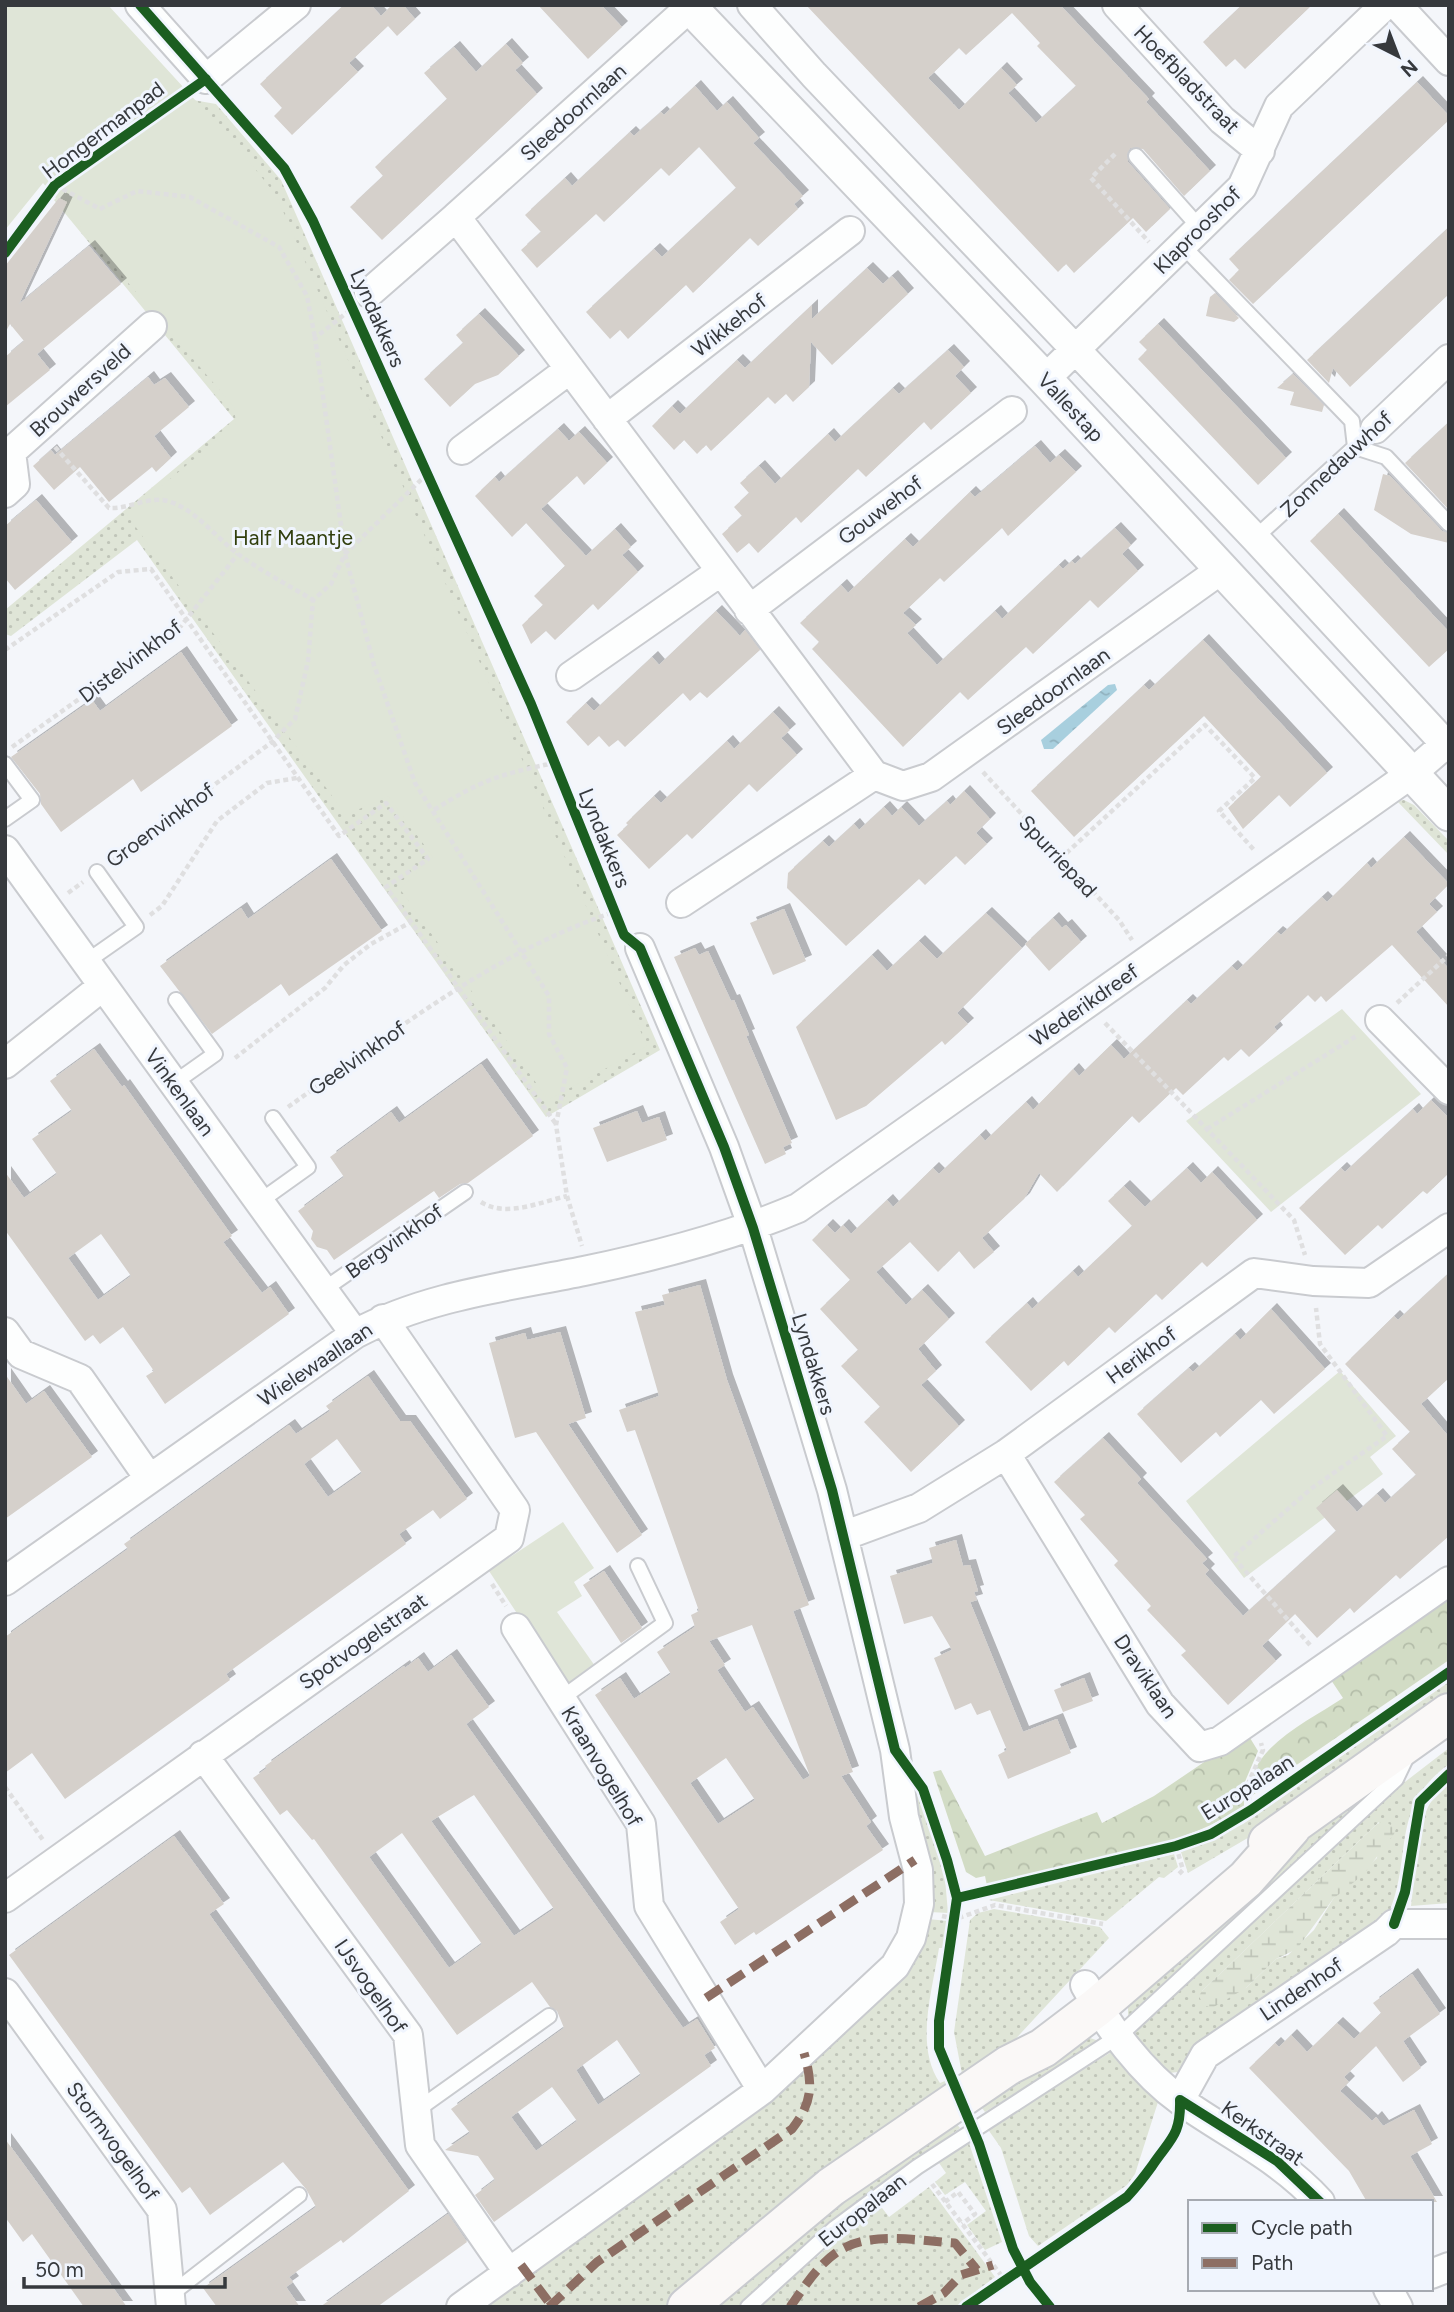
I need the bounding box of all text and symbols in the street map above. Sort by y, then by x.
street label: Hoefbladstraat [1129,19,1245,139]
north arrow [1363,21,1433,91]
text: N [1396,55,1422,82]
street label: Sleedoornlaan [515,58,631,166]
street label: Hongermanpad [37,76,169,184]
street label: Klaprooshof [1148,181,1246,279]
street label: Lyndakkers [345,265,411,371]
street label: Wikkehof [687,288,772,362]
street label: Brouwersveld [24,338,136,442]
street label: Vallestap [1033,367,1109,447]
street label: Zonnedauwhof [1275,406,1397,522]
street label: Gouwehof [833,470,927,550]
park label: Half Maantje [233,525,353,550]
street label: Distelvinkhof [74,614,187,708]
street label: Sleedoornlaan [992,642,1114,740]
street label: Groenvinkhof [101,777,219,873]
street label: Lyndakkers [574,785,636,891]
street label: Spurriepad [1014,810,1102,902]
street label: Wederikdreef [1025,958,1143,1052]
street label: Geelvinkhof [304,1015,411,1101]
street label: Vinkenlaan [140,1043,220,1141]
street label: Bergvinkhof [341,1198,448,1284]
street label: Lyndakkers [787,1310,841,1418]
street label: Wielewaallaan [253,1317,377,1411]
street label: Herikhof [1101,1321,1181,1389]
street label: Spotvogelstraat [294,1587,432,1695]
street label: Draviklaan [1109,1629,1183,1723]
street label: Kraanvogelhof [556,1701,648,1831]
street label: Europalaan [1196,1749,1298,1825]
street label: IJsvogelhof [329,1934,413,2038]
street label: Lindenhof [1255,1952,1347,2026]
street label: Stormvogelhof [62,2077,165,2205]
street label: Kerkstraat [1217,2095,1309,2171]
street label: Europalaan [813,2168,911,2252]
legend [1188,2200,1433,2291]
text: Cycle path [1251,2215,1352,2240]
scale bar [24,2246,226,2290]
text: Path [1251,2250,1293,2275]
text: 50 m [35,2257,84,2282]

